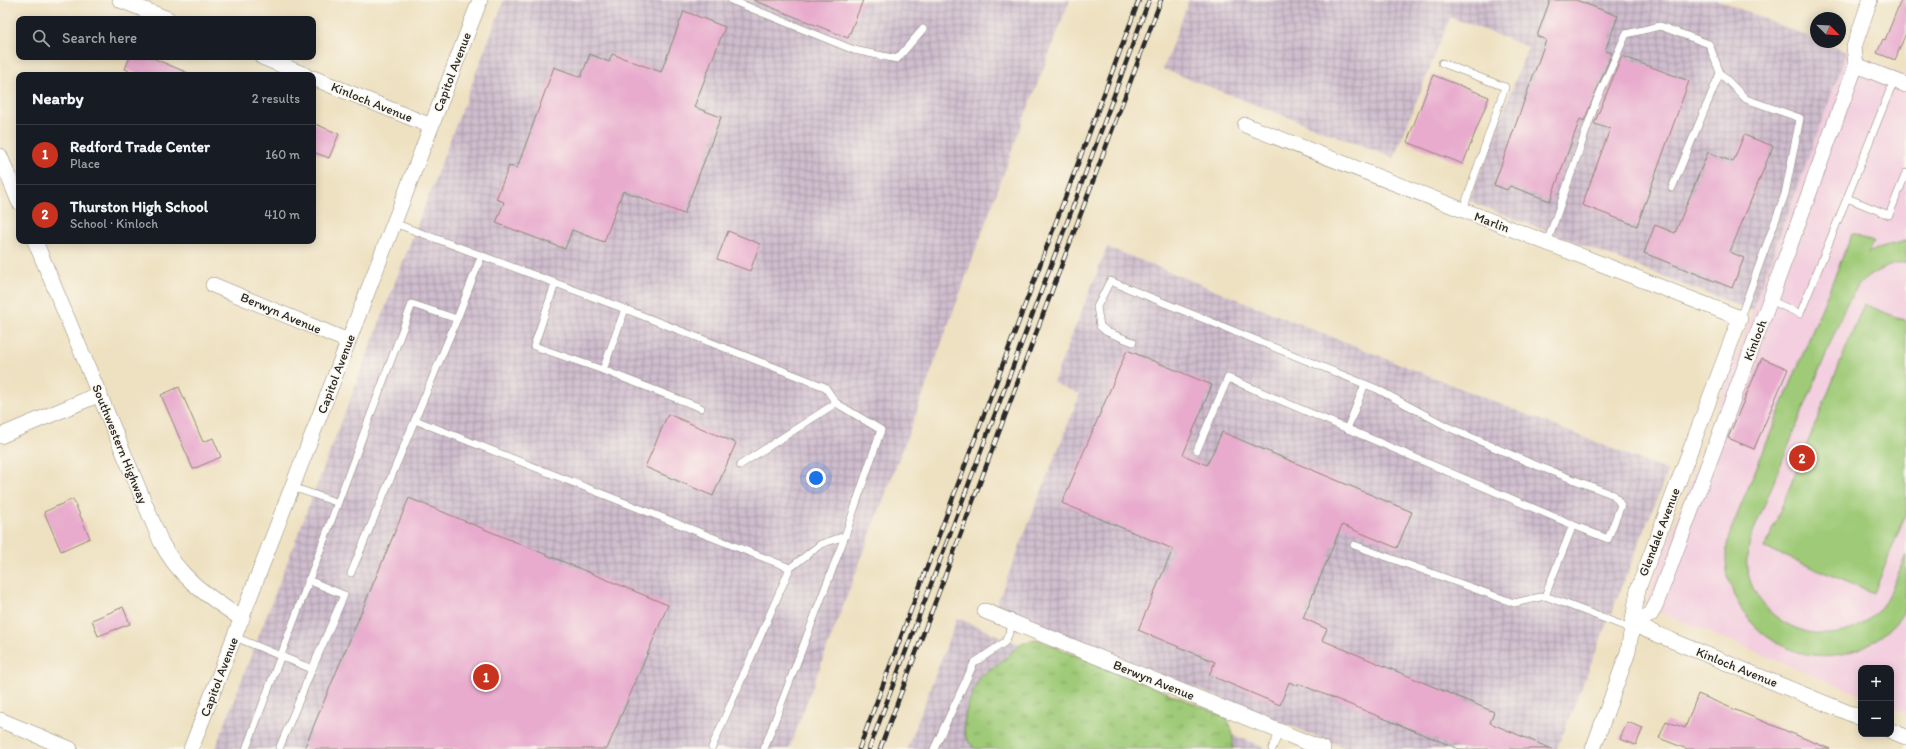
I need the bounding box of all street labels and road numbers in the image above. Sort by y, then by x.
street label: Capitol Avenue [430,30,474,114]
street label: Kinloch Avenue [329,79,415,125]
street label: Marlin [1472,208,1512,236]
street label: Berwyn Avenue [238,289,324,337]
street label: Kinloch [1740,318,1770,362]
street label: Capitol Avenue [314,332,358,416]
street label: Southwestern Highway [89,382,151,506]
street label: Glendale Avenue [1635,486,1683,578]
street label: Capitol Avenue [197,635,241,719]
street label: Kinloch Avenue [1694,644,1780,690]
street label: Berwyn Avenue [1111,657,1197,703]

